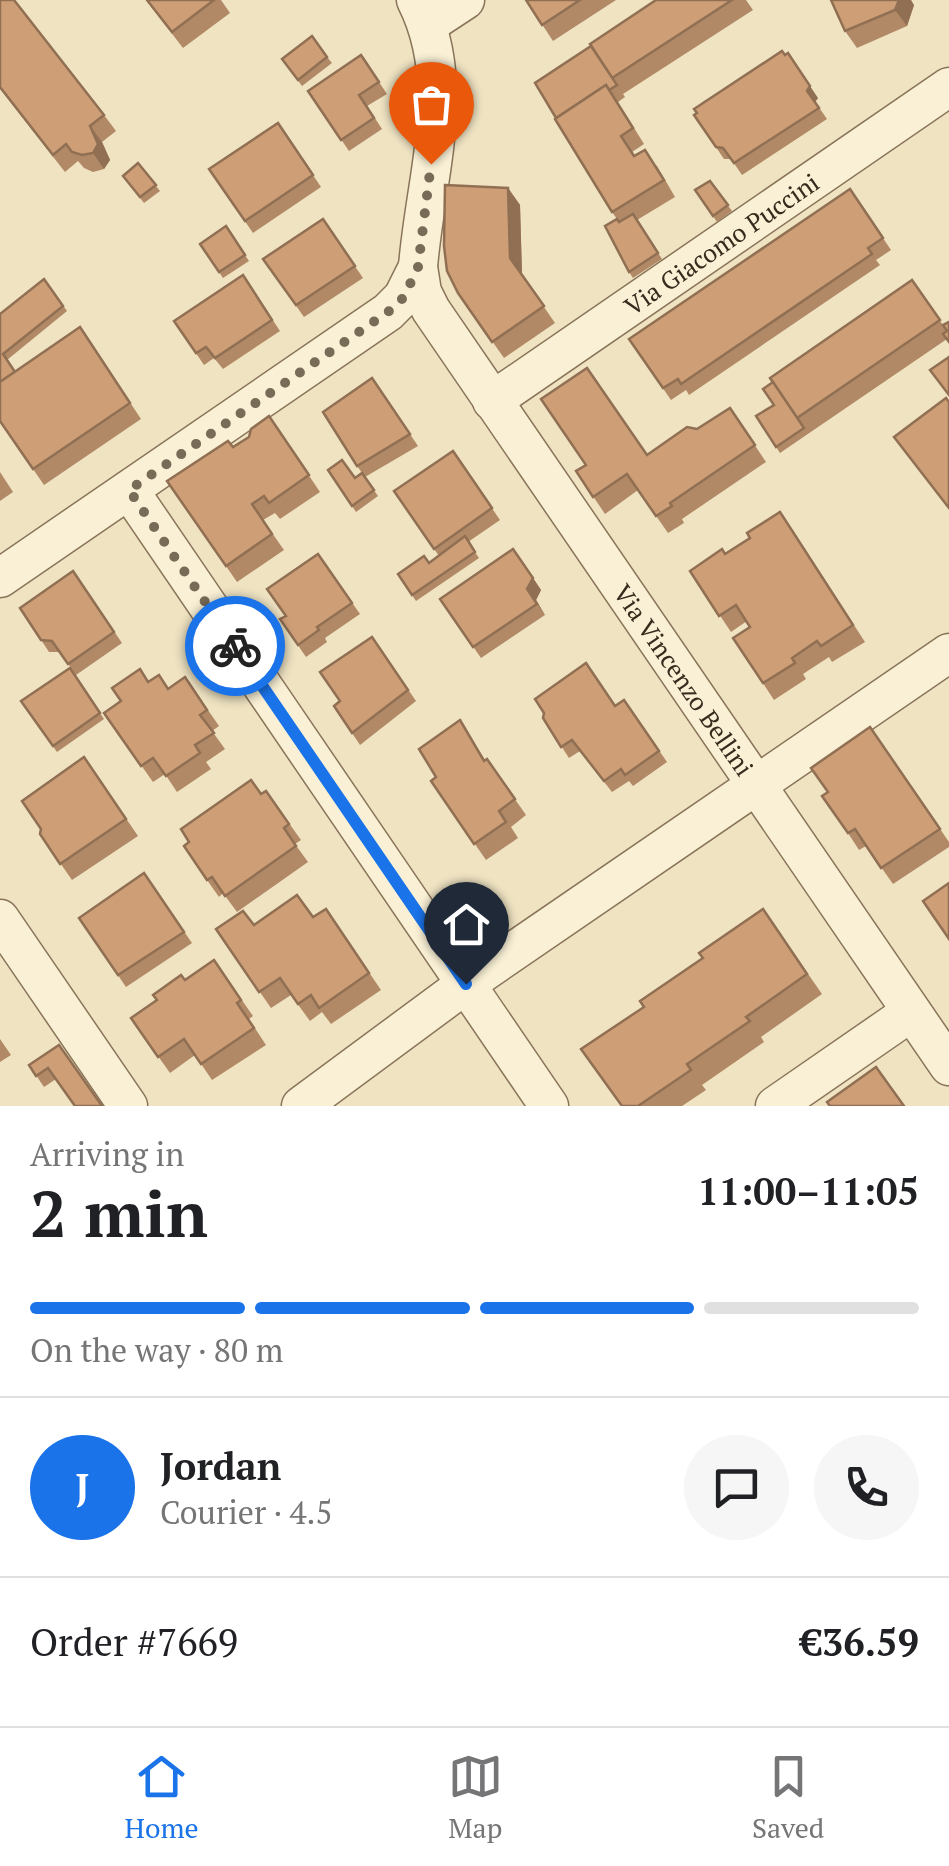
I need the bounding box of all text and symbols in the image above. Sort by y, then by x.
pin [389,62,474,165]
icon: bag [404,77,459,132]
street label: Via Giacomo Puccini [617,165,825,322]
street label: Via Vincenzo Bellini [607,577,762,782]
courier [185,596,285,696]
icon: bike [208,619,263,674]
pin [424,882,509,985]
icon: home [439,897,494,952]
text: Arriving in [30,1133,184,1175]
text: 11:00–11:05 [697,1166,919,1216]
text: 2 min [30,1169,208,1256]
text: On the way · 80 m [30,1329,283,1371]
button: chat [684,1435,789,1540]
button: phone [814,1435,919,1540]
text: Jordan [160,1441,281,1491]
text: J [76,1462,89,1512]
text: Courier · 4.5 [160,1491,332,1533]
text: Order #7669 [30,1617,238,1667]
text: €36.59 [800,1617,919,1667]
tab: Home [125,1749,199,1846]
tab: Map [448,1749,503,1846]
tab: Saved [752,1749,824,1846]

